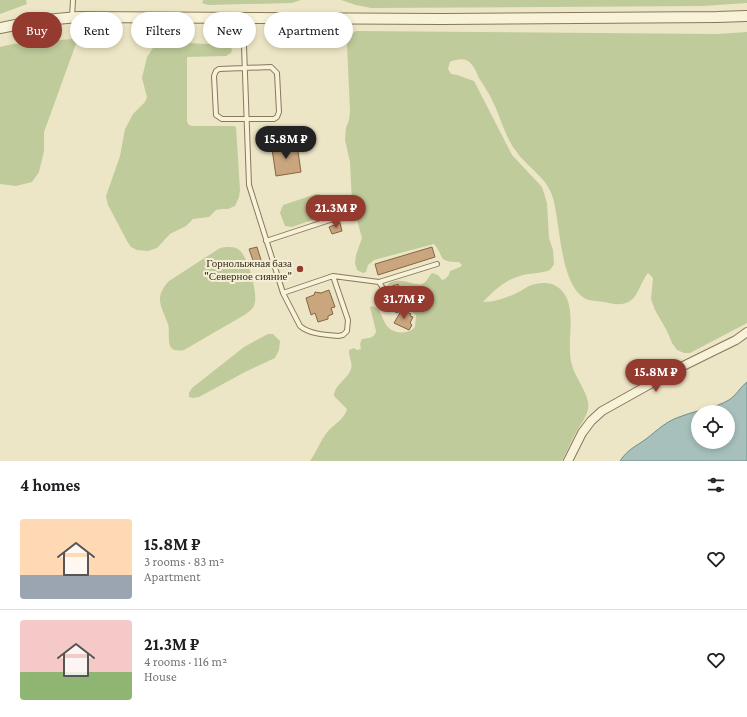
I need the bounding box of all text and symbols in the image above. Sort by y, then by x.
chip: Buy [12,12,62,48]
chip: Rent [70,12,123,48]
chip: Filters [131,12,195,48]
chip: New [203,12,256,48]
chip: Apartment [264,12,353,48]
pin: 15.8M ₽ [249,126,323,160]
text: 15.8M ₽ [264,131,308,146]
pin: 21.3M ₽ [299,195,373,229]
text: 21.3M ₽ [315,200,357,215]
place label: Горнолыжная база "Северное сияние" [204,257,292,282]
marker: Горнолыжная база "Северное сияние" [295,264,305,274]
pin: 31.7M ₽ [367,286,441,320]
text: 31.7M ₽ [383,291,425,306]
pin: 15.8M ₽ [619,359,693,393]
text: 15.8M ₽ [634,364,678,379]
map controls [691,405,735,449]
button: locate [691,405,735,449]
icon: filters [705,474,727,496]
text: 4 homes [20,476,80,495]
icon: home [52,535,100,583]
text: 15.8M ₽ [144,535,201,554]
icon: heart [705,548,727,570]
text: 3 rooms · 83 m² [144,554,224,569]
text: Apartment [144,569,201,584]
text: 21.3M ₽ [144,635,200,654]
icon: home [52,636,100,684]
icon: heart [705,649,727,671]
text: 4 rooms · 116 m² [144,654,227,669]
text: House [144,669,177,684]

